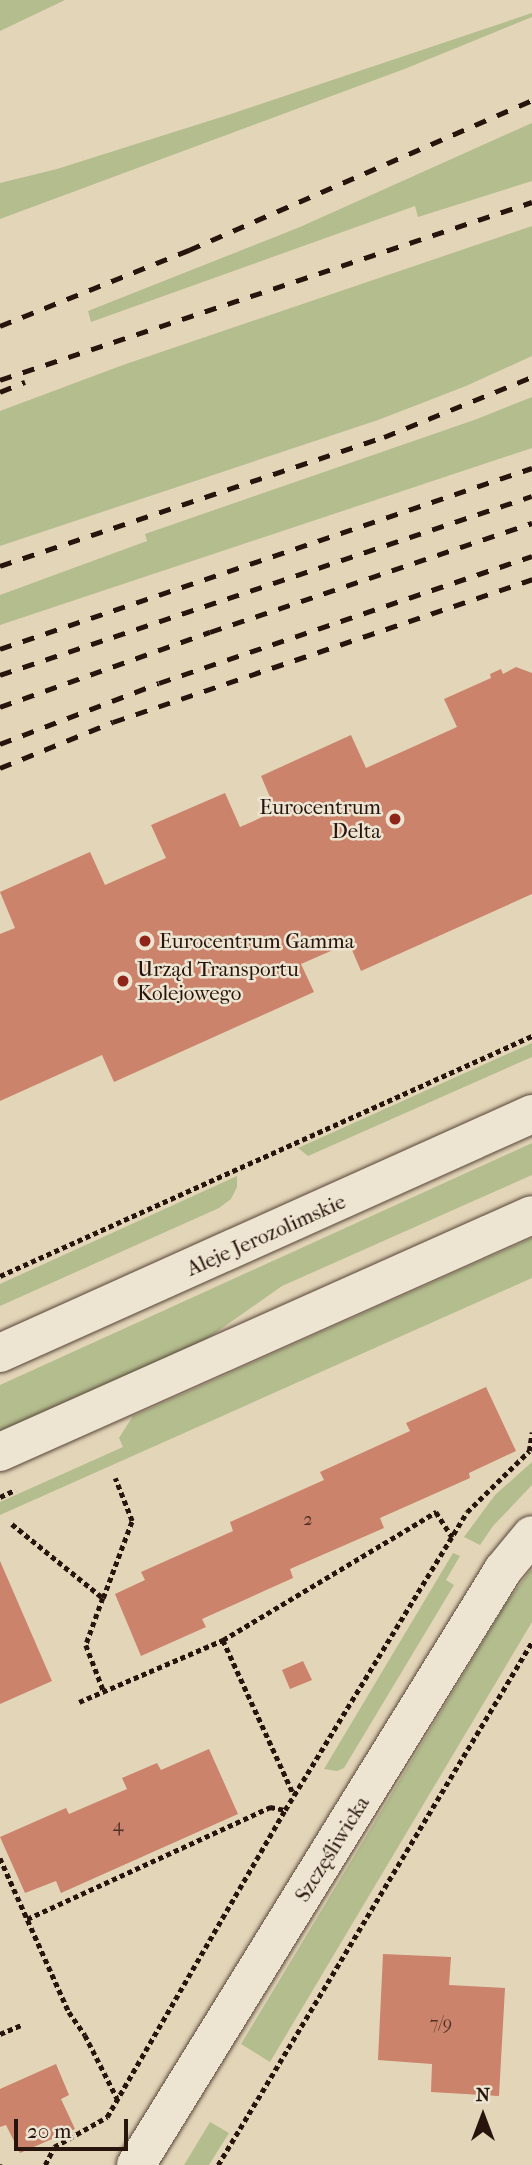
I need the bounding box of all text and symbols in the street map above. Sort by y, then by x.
place label: Eurocentrum Delta [259,794,381,844]
marker: Eurocentrum Delta [387,811,403,827]
place label: Eurocentrum Gamma [159,928,354,954]
marker: Eurocentrum Gamma [137,933,153,949]
place label: Urząd Transportu Kolejowego [137,956,299,1006]
marker: Urząd Transportu Kolejowego [115,973,131,989]
street label: Aleje Jerozolimskie [183,1189,349,1281]
house number: 2 [303,1509,313,1531]
street label: Szczęśliwicka [290,1792,374,1906]
house number: 4 [113,1815,123,1837]
house number: 7/9 [430,2013,452,2035]
north arrow [448,2081,518,2151]
text: N [476,2084,490,2106]
scale bar [18,2106,131,2150]
text: 20 m [27,2119,71,2143]

